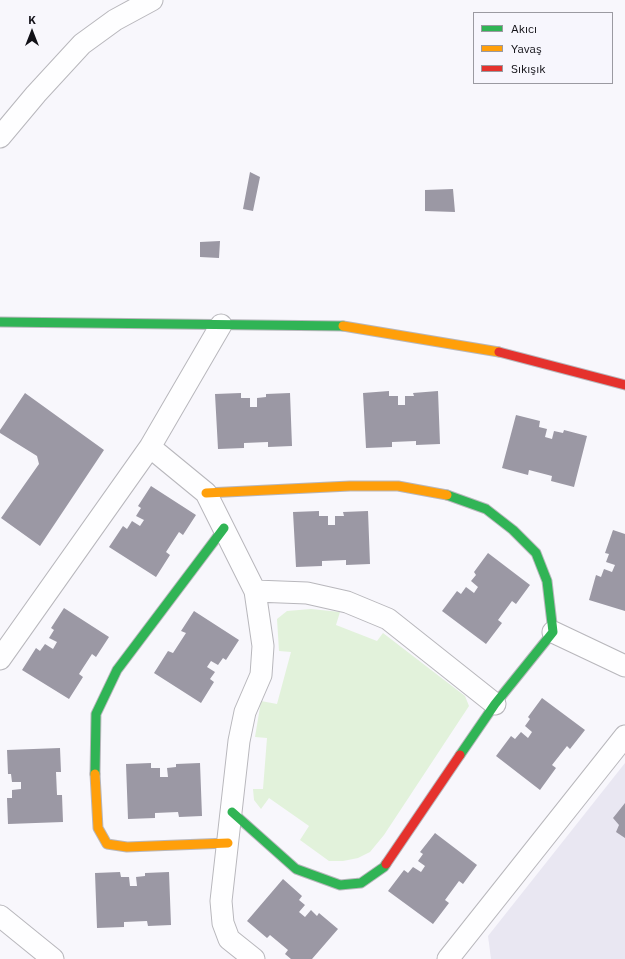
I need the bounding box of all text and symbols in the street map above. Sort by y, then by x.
north arrow [12,12,52,52]
legend [473,12,613,84]
text: K [28,13,36,27]
text: Akıcı [511,21,537,36]
text: Yavaş [511,41,542,56]
text: Sıkışık [511,61,545,76]

